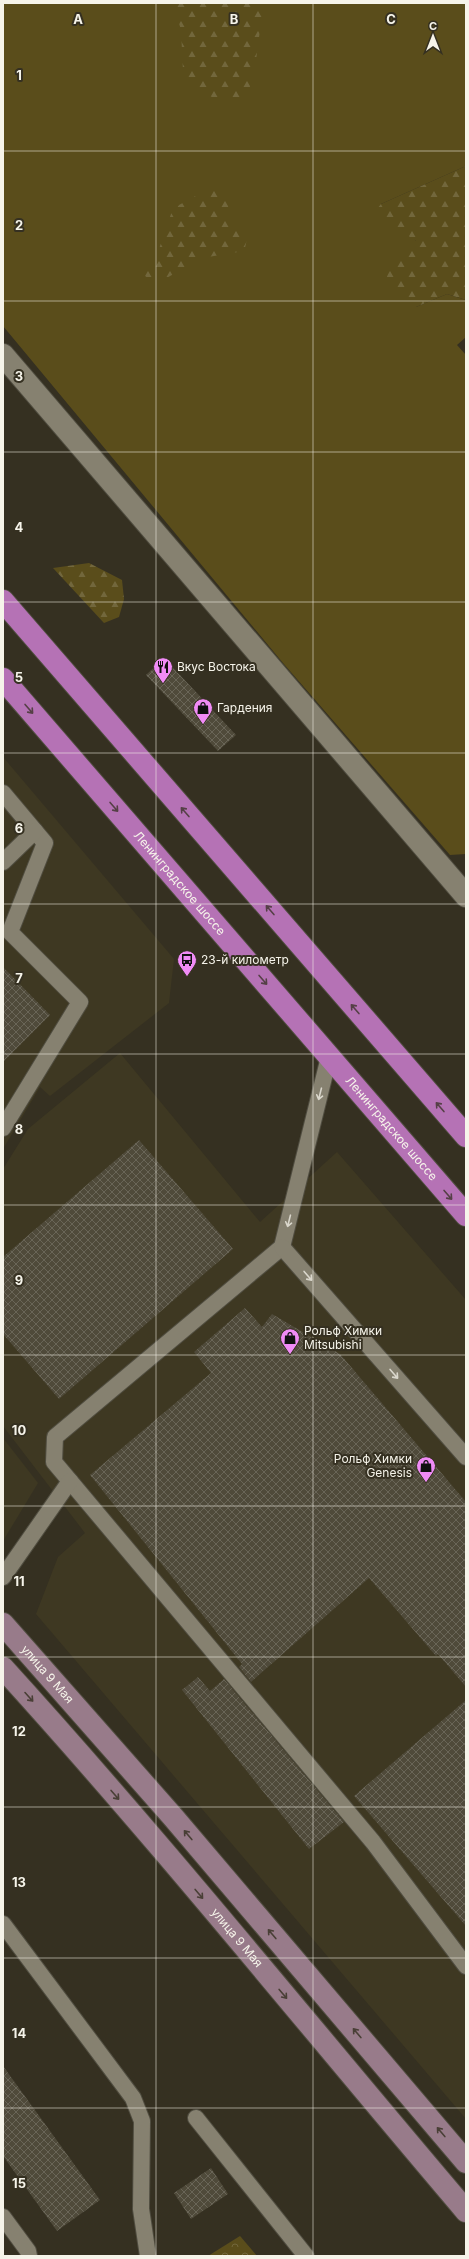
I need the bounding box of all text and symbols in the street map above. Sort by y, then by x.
text: A [73,11,83,27]
text: B [230,11,239,27]
text: C [386,11,396,27]
north arrow [413,16,453,56]
text: С [429,19,437,33]
text: 1 [16,67,22,83]
text: 2 [15,217,23,233]
text: 3 [15,368,23,384]
text: 4 [15,519,24,535]
restaurant icon: Вкус Востока [152,656,174,684]
place label: Вкус Востока [177,659,256,674]
text: 5 [15,669,23,685]
shop icon: Гардения [192,697,214,725]
place label: Гардения [217,700,273,715]
one-way arrow [24,704,33,714]
one-way arrow [109,802,118,813]
one-way arrow [181,807,190,817]
text: 6 [15,820,23,836]
street label: Ленинградское шоссе [131,828,229,938]
one-way arrow [266,905,275,916]
bus stop icon: 23-й километр [176,949,198,977]
place label: 23-й километр [201,952,289,967]
text: 7 [15,970,23,986]
one-way arrow [258,975,267,985]
one-way arrow [351,1003,360,1014]
street label: Ленинградское шоссе [343,1073,441,1183]
one-way arrow [316,1088,323,1101]
one-way arrow [436,1102,445,1112]
text: 8 [15,1121,23,1137]
one-way arrow [444,1189,453,1200]
one-way arrow [284,1214,292,1227]
one-way arrow [303,1271,313,1281]
text: 9 [15,1272,23,1288]
place label: Рольф Химки Mitsubishi [304,1323,382,1352]
shop icon: Рольф Химки Mitsubishi [279,1327,301,1355]
one-way arrow [389,1369,398,1379]
text: 10 [12,1422,26,1438]
place label: Рольф Химки Genesis [334,1451,412,1480]
shop icon: Рольф Химки Genesis [415,1455,437,1483]
text: 11 [13,1573,25,1589]
street label: улица 9 Мая [18,1642,77,1706]
one-way arrow [25,1692,34,1702]
text: 12 [12,1723,26,1739]
one-way arrow [110,1790,119,1800]
one-way arrow [184,1830,193,1840]
text: 13 [12,1874,26,1890]
one-way arrow [194,1889,203,1900]
street label: улица 9 Мая [208,1905,266,1970]
one-way arrow [268,1929,277,1939]
one-way arrow [278,1988,287,1999]
text: 14 [12,2025,26,2041]
one-way arrow [352,2028,361,2038]
one-way arrow [436,2127,445,2137]
text: 15 [12,2175,26,2191]

